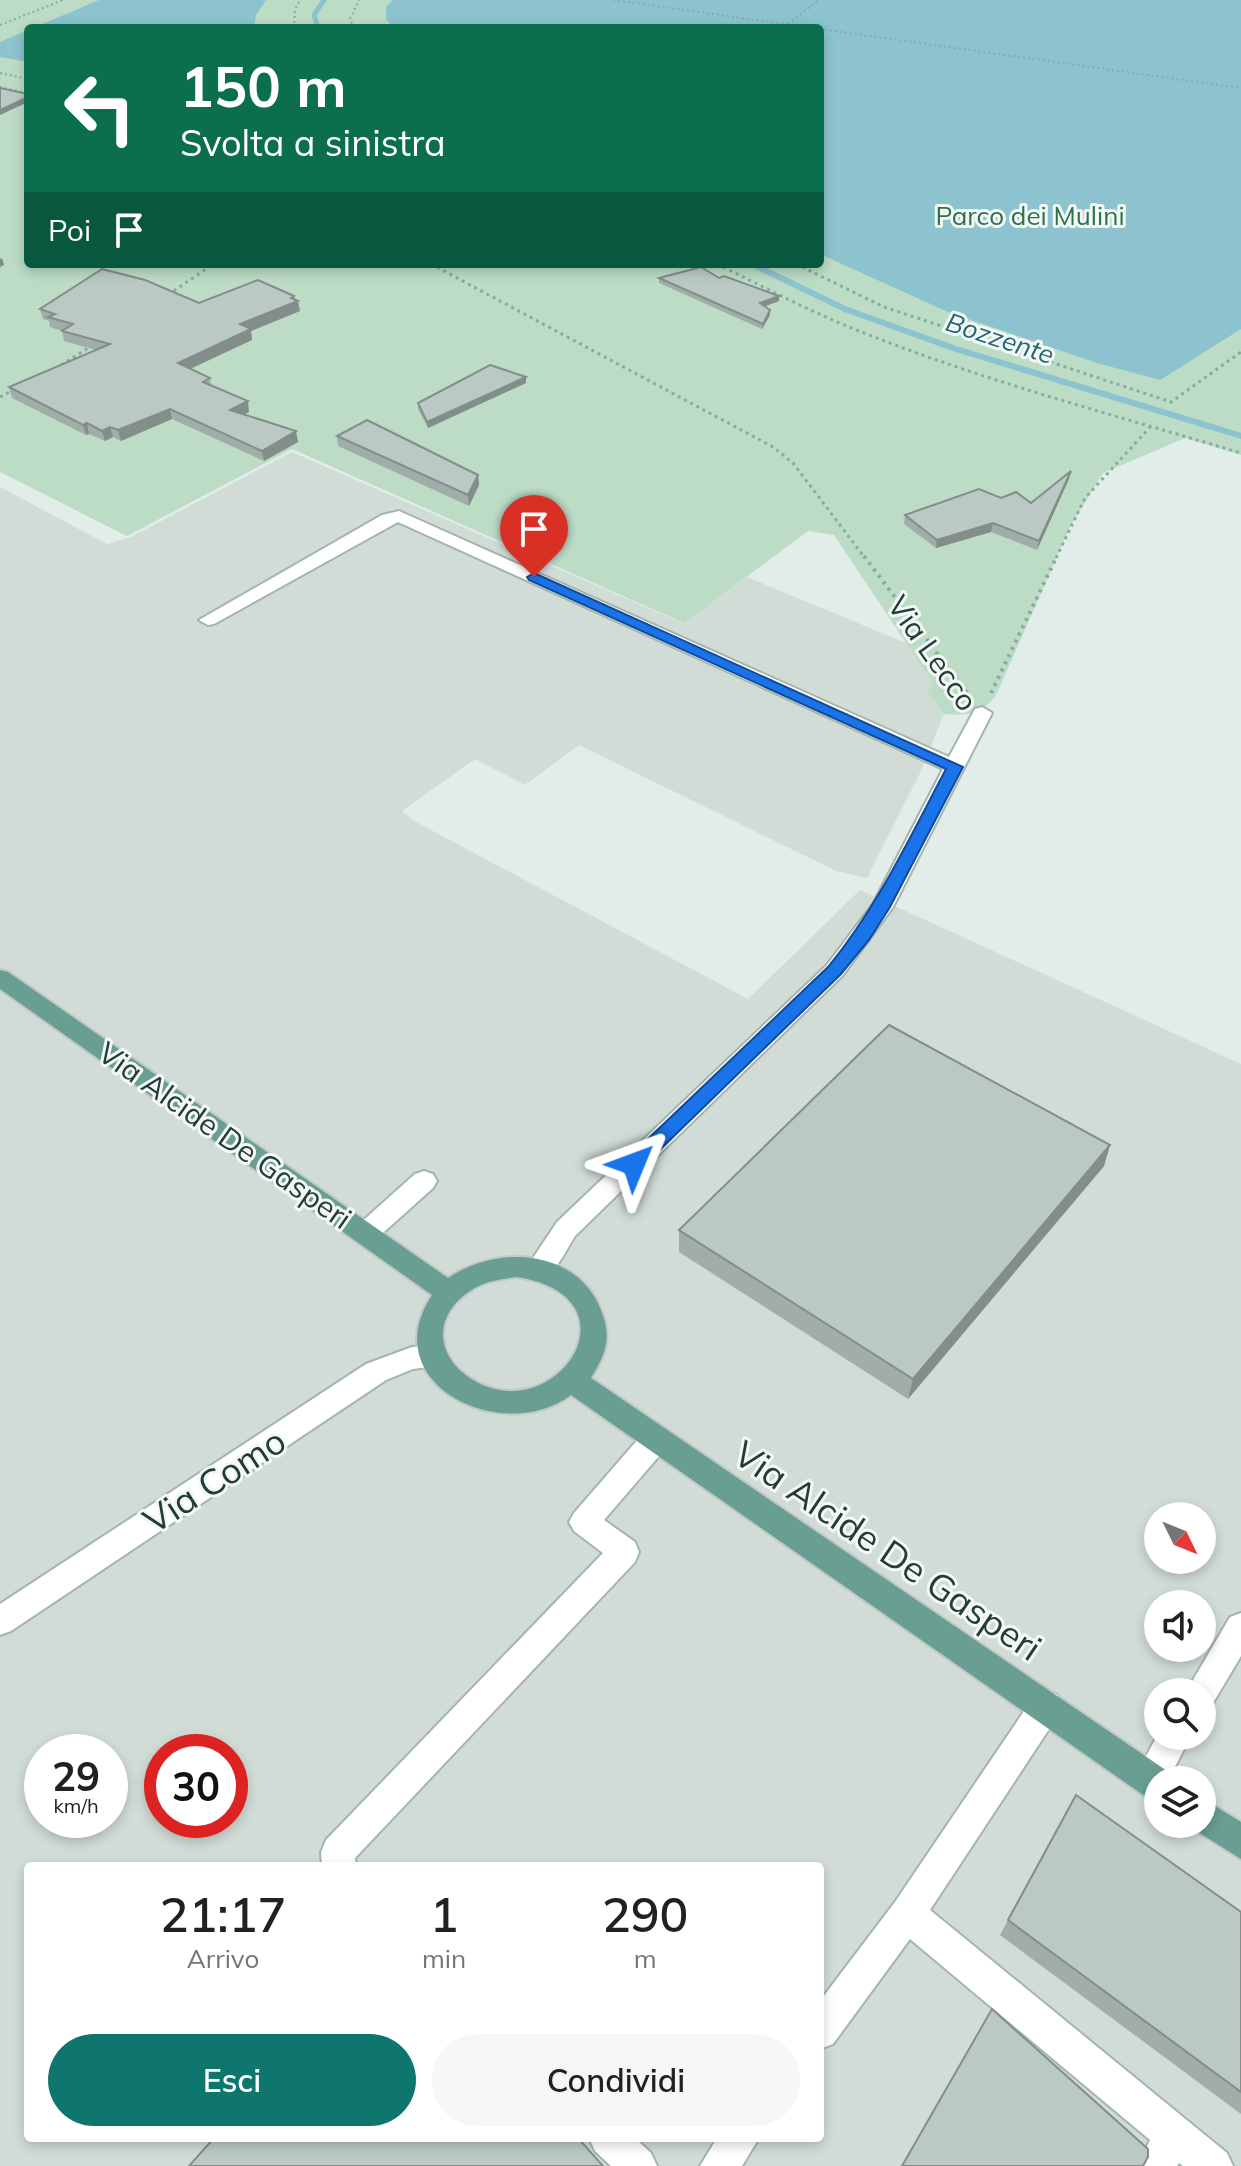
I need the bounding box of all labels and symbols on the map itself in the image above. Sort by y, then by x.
park label: Parco dei Mulini [935,199,1125,232]
water label: Bozzente [942,305,1058,371]
pin [500,495,568,577]
street label: Via Lecco [879,588,987,718]
street label: Via Alcide De Gasperi [91,1033,359,1237]
position arrow [592,1122,676,1206]
street label: Via Como [134,1417,294,1543]
street label: Via Alcide De Gasperi [726,1430,1050,1670]
north arrow [1144,1502,1216,1574]
speed limit sign: 30 [144,1734,248,1838]

